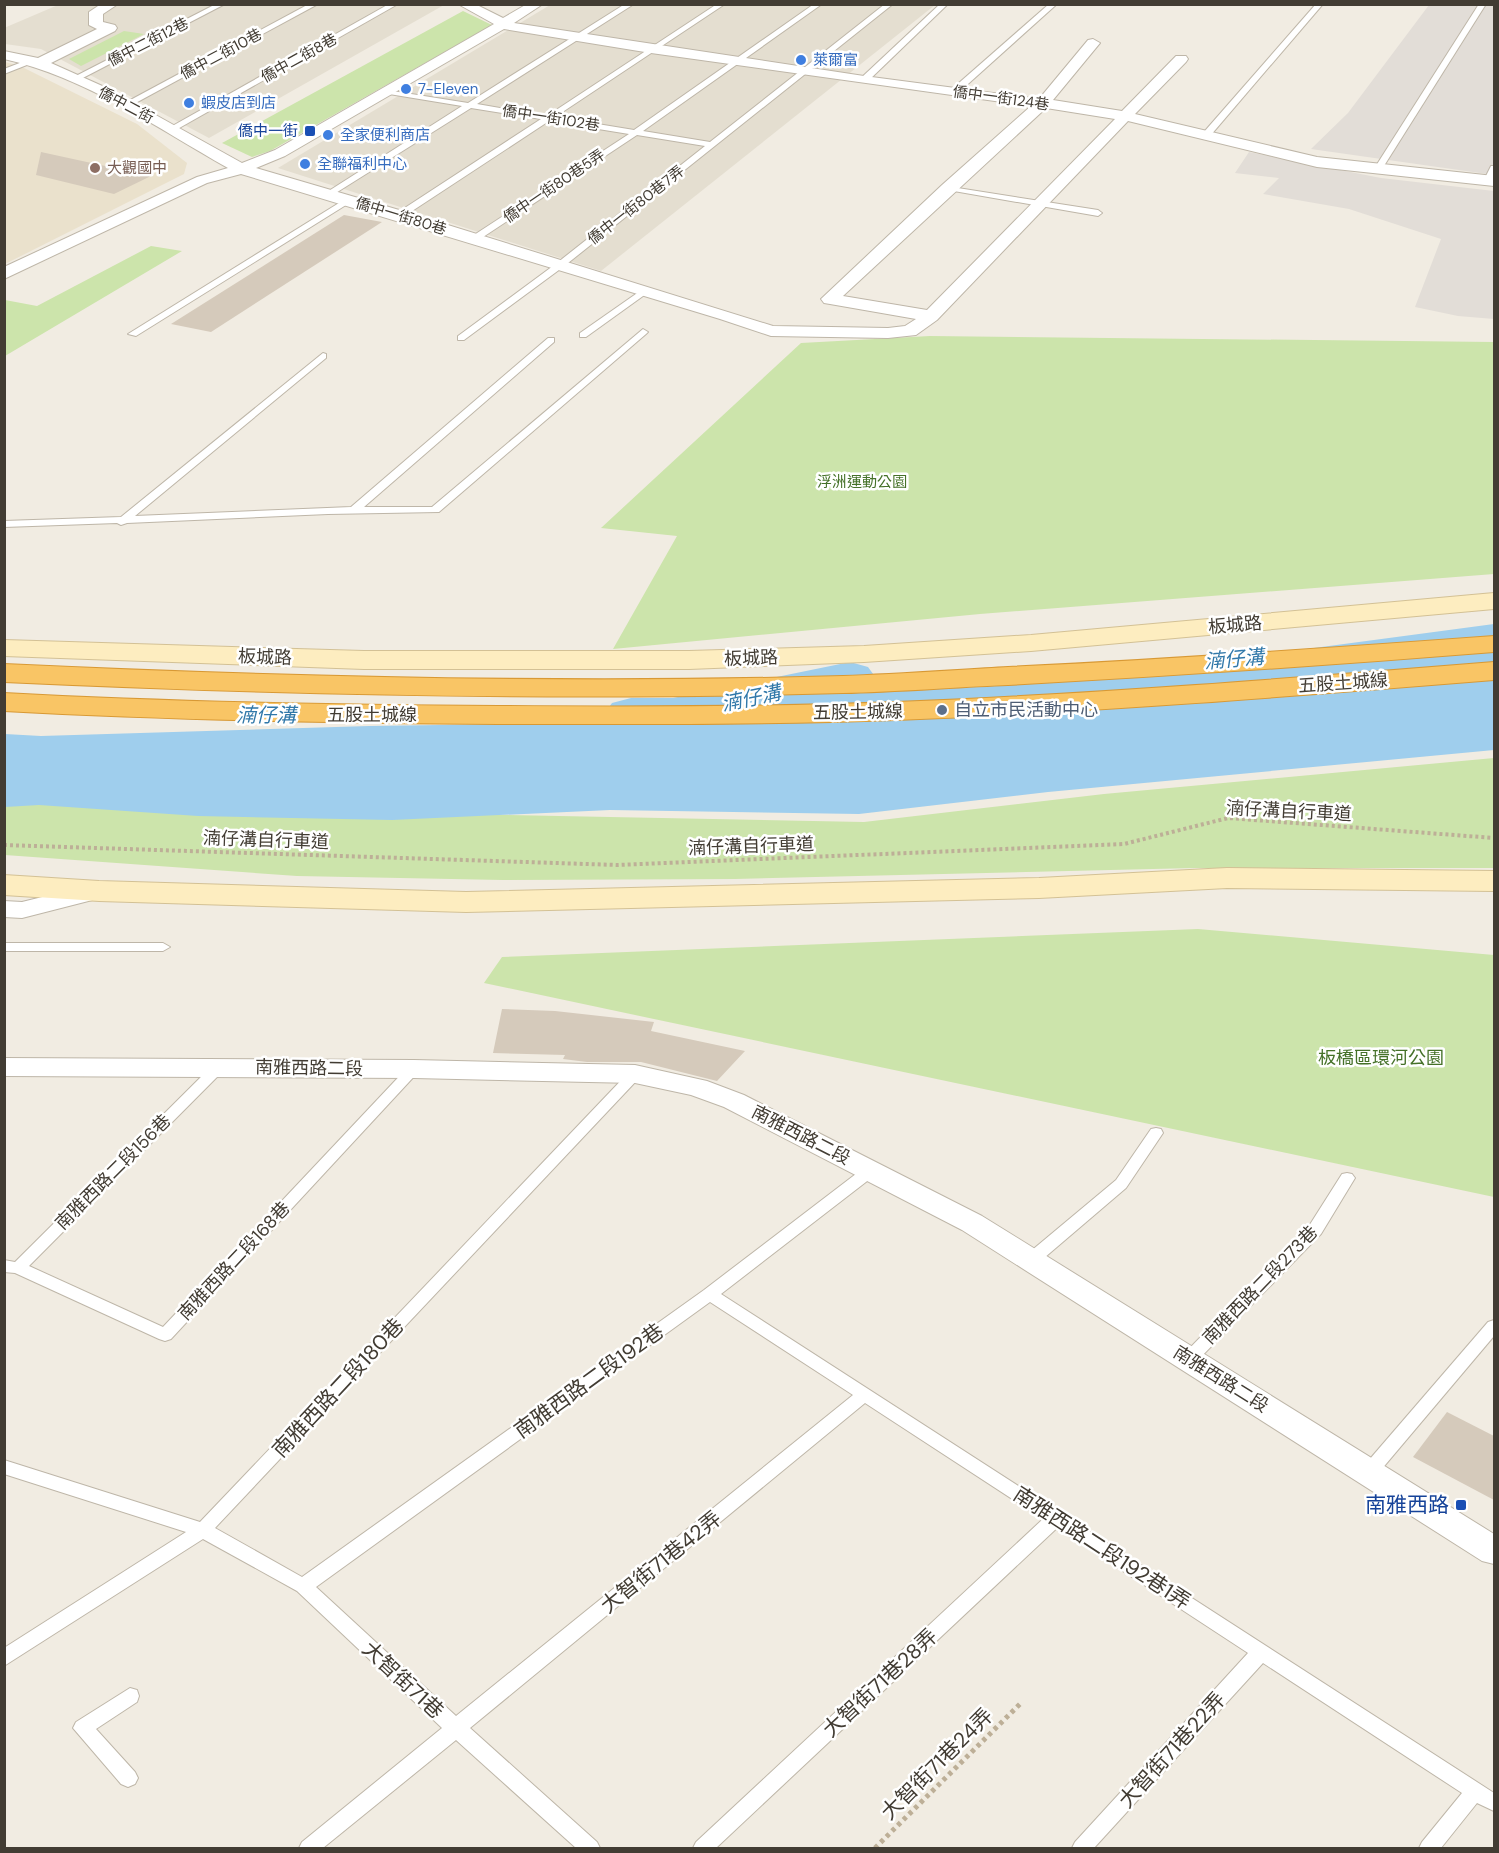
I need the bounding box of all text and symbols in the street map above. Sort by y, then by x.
street label: 僑中二街12巷 [104,13,192,71]
street label: 僑中二街10巷 [177,24,265,84]
street label: 僑中二街8巷 [257,29,341,87]
place label: 萊爾富 [813,50,858,70]
marker: 萊爾富 [794,53,808,67]
place label: 7-Eleven [418,79,478,99]
street label: 僑中一街124巷 [951,81,1051,115]
street label: 僑中二街 [95,82,157,128]
marker: 7-Eleven [399,82,413,96]
place label: 蝦皮店到店 [201,93,276,113]
marker: 蝦皮店到店 [182,96,196,110]
street label: 僑中一街102巷 [501,100,601,136]
place label: 僑中一街 [238,121,298,141]
marker: 僑中一街 [303,124,317,138]
place label: 全家便利商店 [340,125,430,145]
marker: 全家便利商店 [321,128,335,142]
street label: 僑中一街80巷5弄 [499,145,609,227]
place label: 全聯福利中心 [317,154,407,174]
marker: 全聯福利中心 [298,157,312,171]
place label: 大觀國中 [107,158,167,178]
marker: 大觀國中 [88,161,102,175]
street label: 僑中一街80巷7弄 [584,161,688,249]
street label: 僑中一街80巷 [353,193,449,239]
park label: 浮洲運動公園 [817,472,907,492]
street label: 板城路 [1207,611,1263,639]
water label: 湳仔溝 [1203,643,1268,675]
street label: 板城路 [238,644,292,670]
street label: 板城路 [724,645,778,671]
street label: 五股土城線 [1297,668,1389,698]
water label: 湳仔溝 [719,678,786,717]
place label: 自立市民活動中心 [954,698,1098,722]
street label: 五股土城線 [813,699,903,725]
water label: 湳仔溝 [236,702,299,728]
street label: 五股土城線 [327,703,417,727]
marker: 自立市民活動中心 [935,703,949,717]
street label: 湳仔溝自行車道 [1225,796,1353,826]
street label: 湳仔溝自行車道 [203,826,329,854]
street label: 湳仔溝自行車道 [688,832,814,860]
park label: 板橋區環河公園 [1318,1046,1444,1070]
street label: 南雅西路二段 [255,1055,363,1081]
street label: 南雅西路二段 [747,1100,855,1170]
street label: 南雅西路二段156巷 [50,1109,176,1235]
street label: 南雅西路二段168巷 [173,1197,295,1325]
street label: 南雅西路二段273巷 [1197,1221,1323,1349]
street label: 南雅西路二段180巷 [266,1312,410,1464]
street label: 南雅西路二段192巷 [509,1317,669,1445]
street label: 南雅西路二段 [1169,1340,1273,1418]
street label: 南雅西路二段192巷1弄 [1008,1480,1196,1616]
place label: 南雅西路 [1365,1491,1449,1519]
marker: 南雅西路 [1454,1498,1468,1512]
street label: 大智街71巷42弄 [595,1505,727,1619]
street label: 大智街71巷28弄 [817,1623,943,1743]
street label: 大智街71巷 [356,1635,450,1725]
street label: 大智街71巷22弄 [1112,1686,1232,1814]
street label: 大智街71巷24弄 [875,1702,999,1826]

